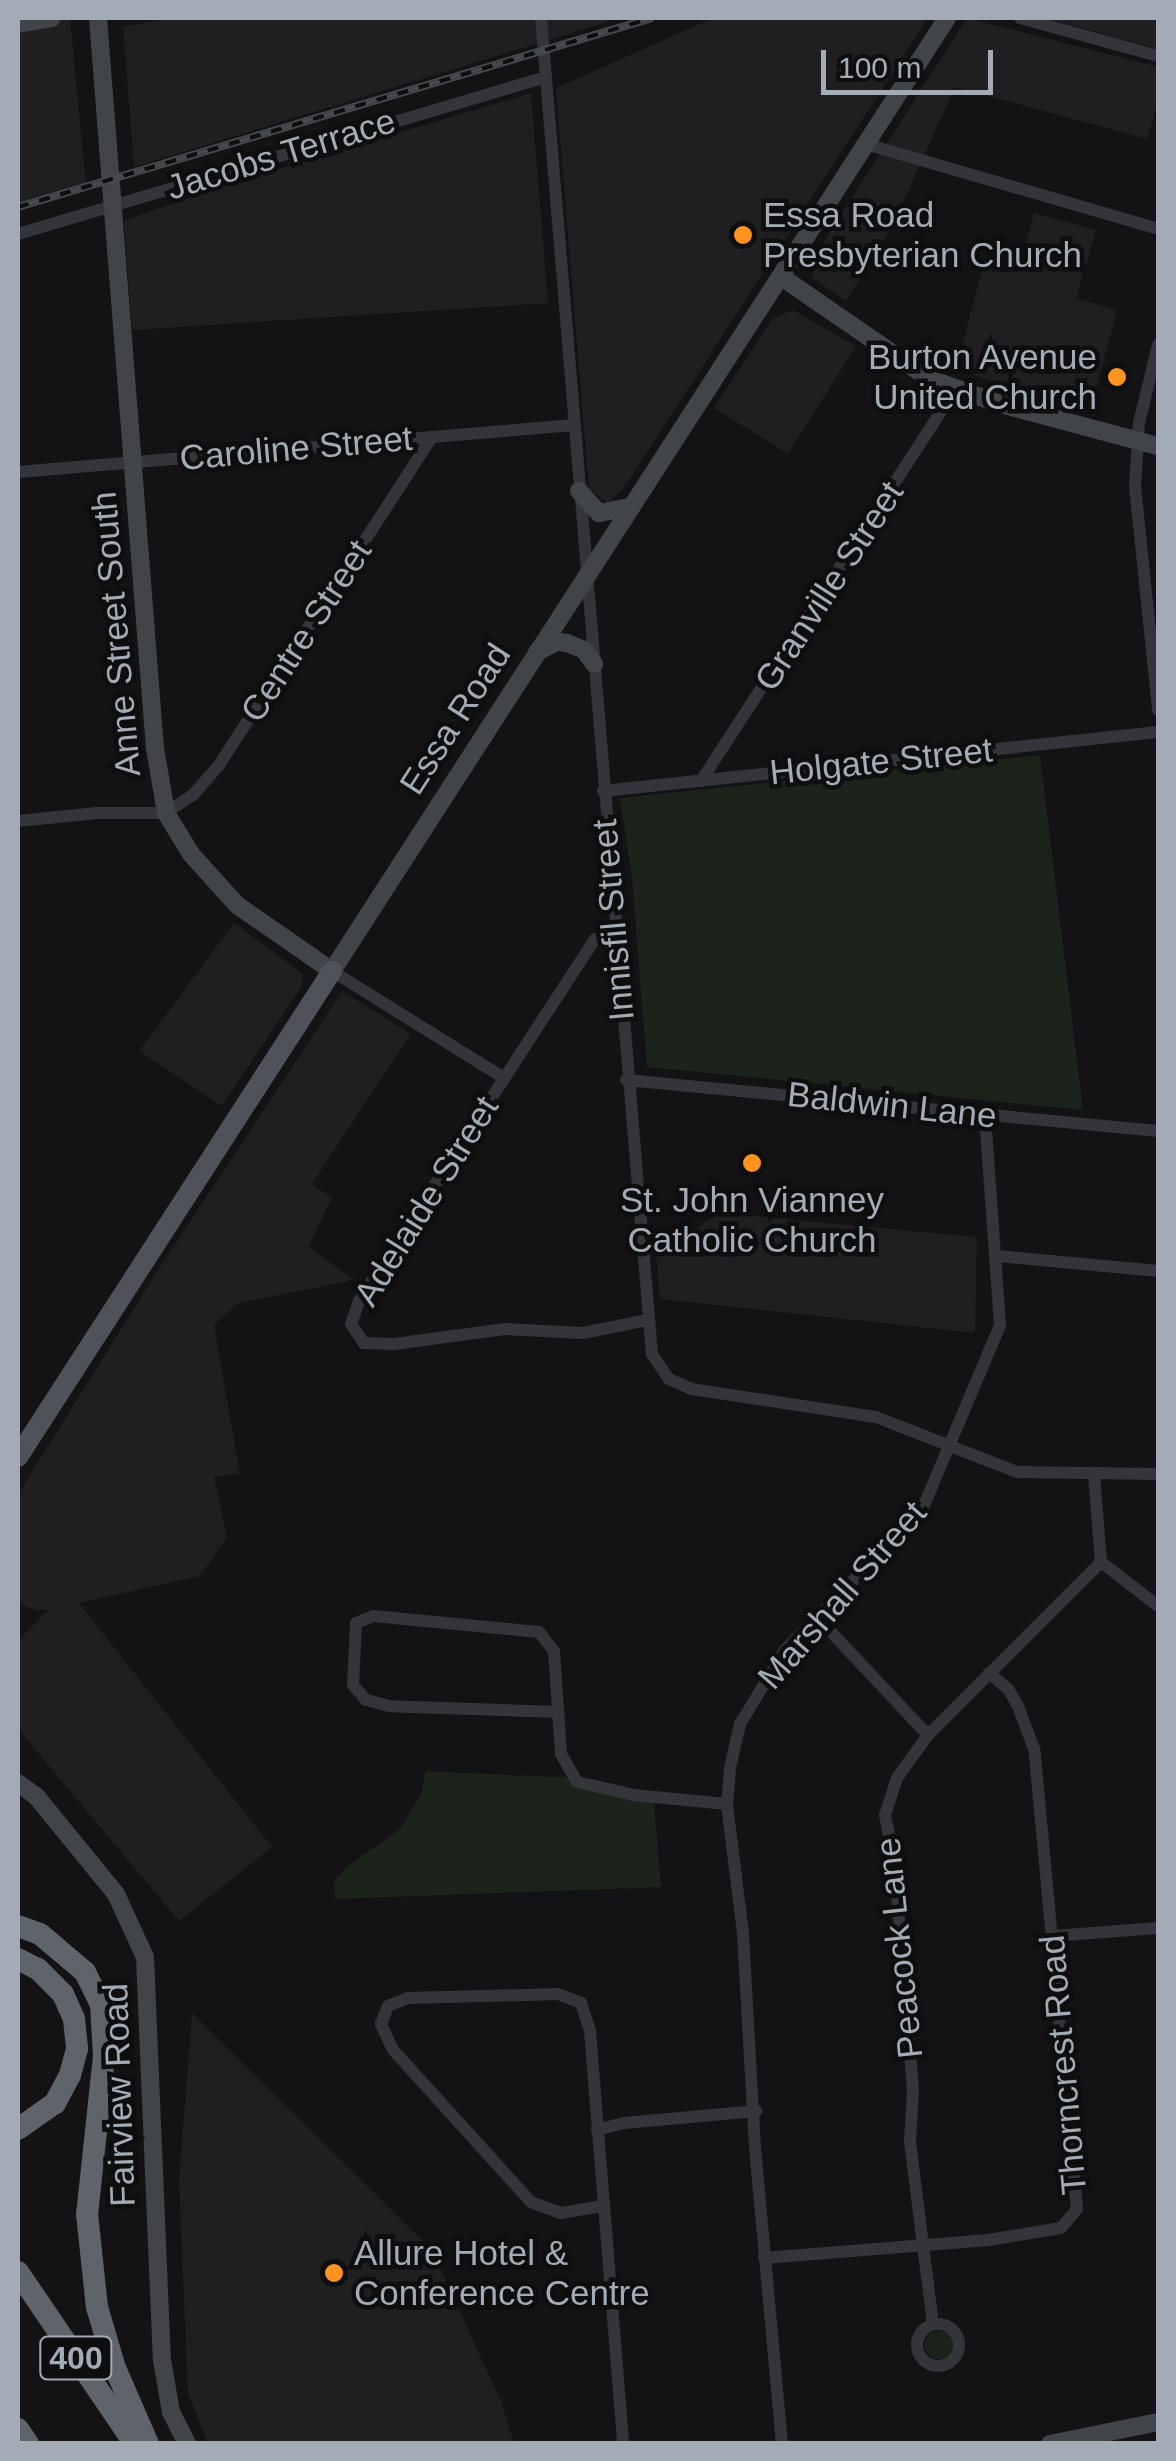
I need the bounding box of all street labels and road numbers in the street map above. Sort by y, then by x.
street label: Jacobs Terrace [161,99,401,209]
street label: Caroline Street [178,417,414,479]
street label: Granville Street [746,473,912,699]
street label: Anne Street South [83,490,149,778]
street label: Centre Street [232,532,380,730]
street label: Essa Road [391,636,519,802]
street label: Holgate Street [768,728,994,794]
street label: Innisfil Street [583,817,643,1023]
street label: Baldwin Lane [785,1073,999,1137]
street label: Adelaide Street [345,1088,507,1314]
street label: Marshall Street [749,1492,935,1698]
street label: Peacock Lane [867,1835,931,2061]
street label: Thorncrest Road [1031,1933,1095,2197]
street label: Fairview Road [94,1982,144,2208]
road number: 400 [38,2331,114,2385]

